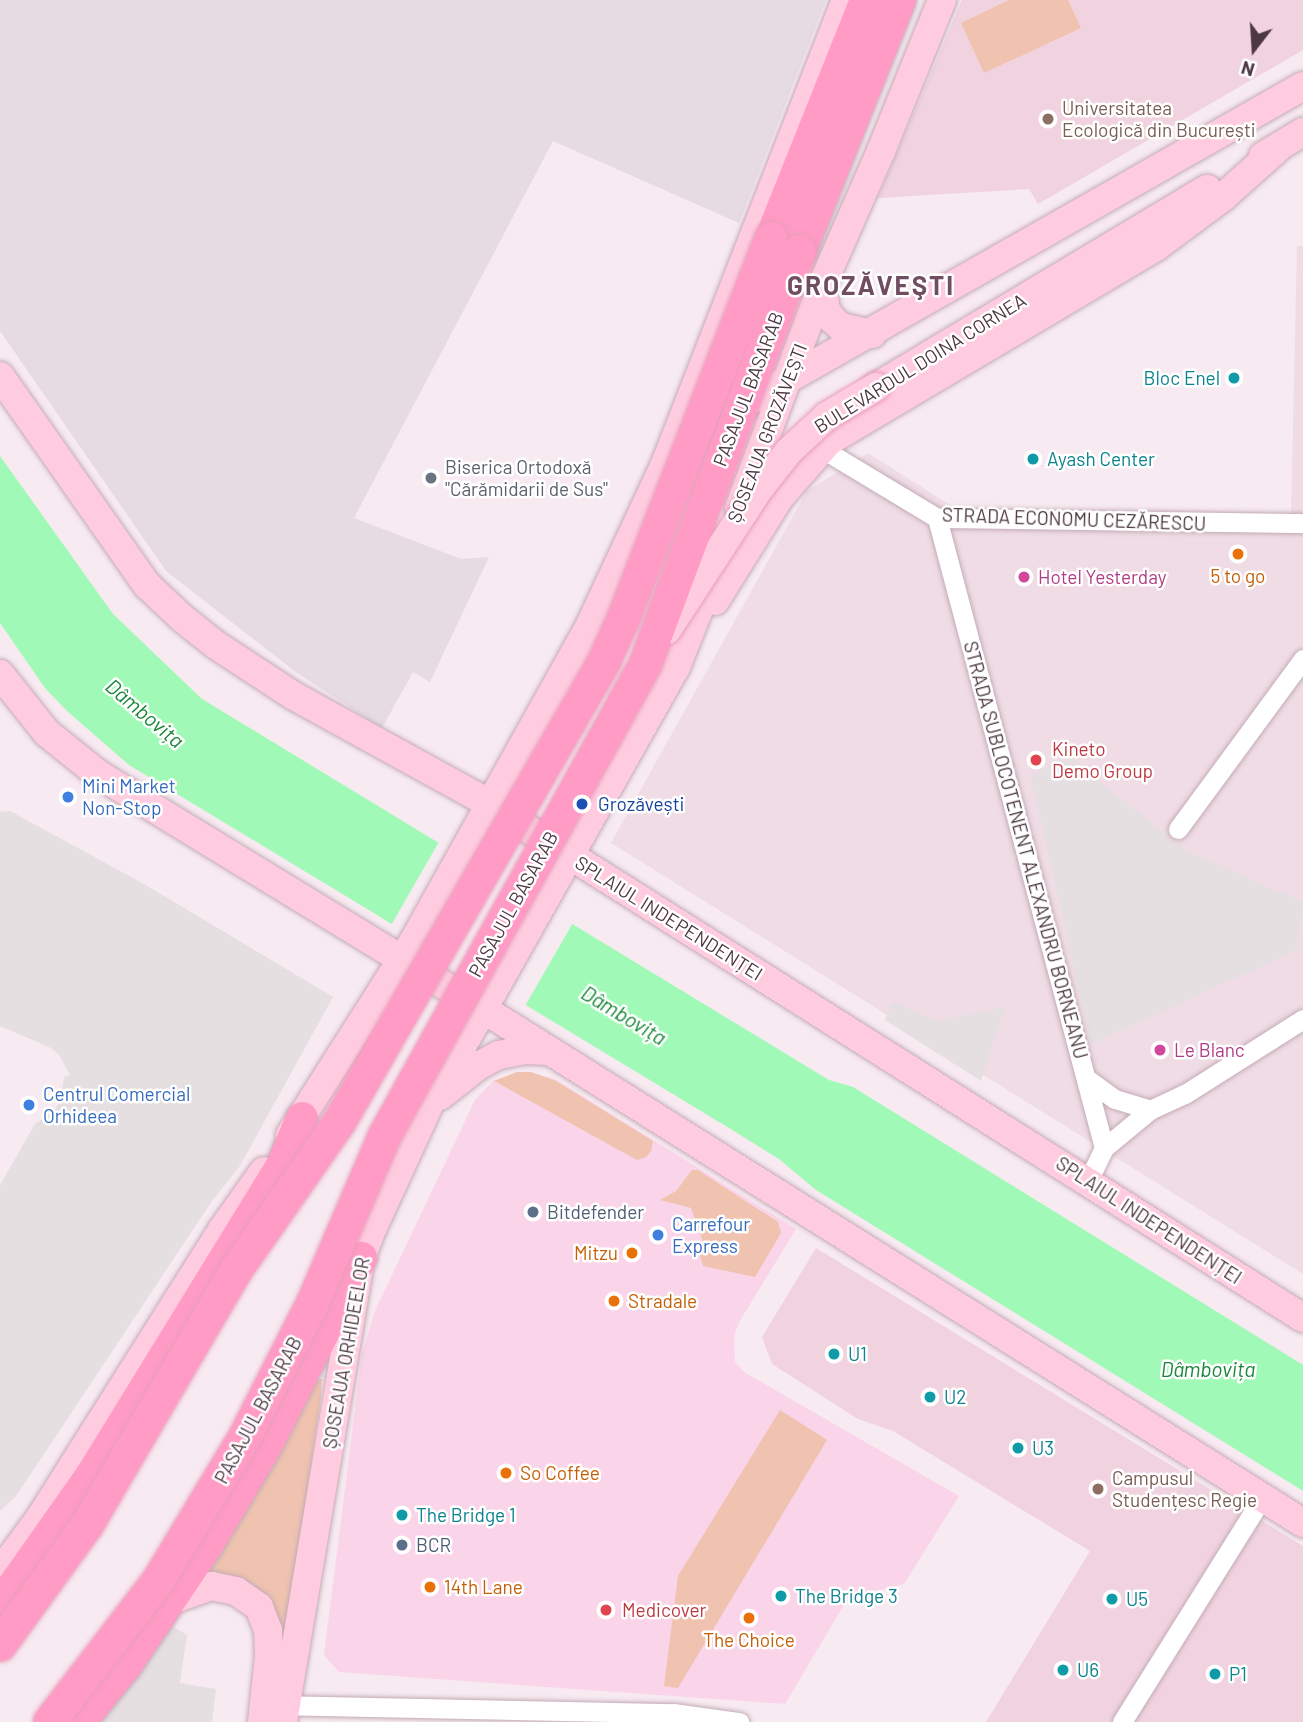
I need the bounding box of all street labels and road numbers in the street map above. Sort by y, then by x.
street label: BULEVARDUL DOINA CORNEA [810,288,1030,438]
street label: PASAJUL BASARAB [708,309,788,469]
street label: ȘOSEAUA GROZĂVEȘTI [722,340,812,526]
street label: STRADA ECONOMU CEZĂRESCU [942,503,1206,535]
street label: STRADA SUBLOCOTENENT ALEXANDRU BORNEANU [959,639,1093,1061]
street label: PASAJUL BASARAB [463,827,563,981]
street label: SPLAIUL INDEPENDENȚEI [571,851,767,985]
street label: SPLAIUL INDEPENDENȚEI [1052,1151,1246,1289]
street label: ȘOSEAUA ORHIDEELOR [318,1255,374,1451]
street label: PASAJUL BASARAB [210,1333,306,1487]

